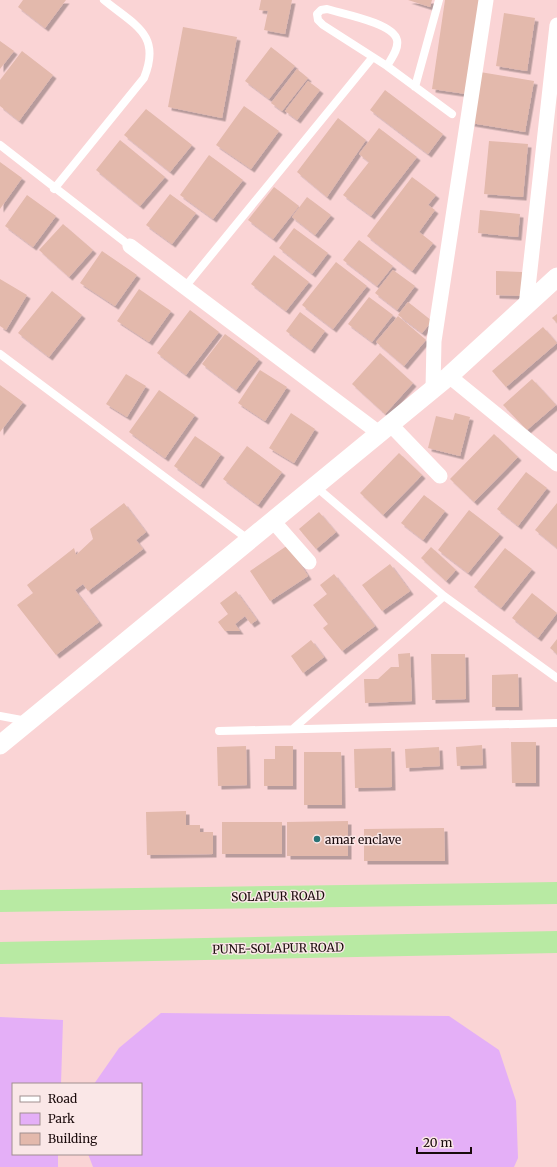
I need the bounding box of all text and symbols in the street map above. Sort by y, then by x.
place label: amar enclave [325,832,401,847]
marker: amar enclave [312,834,322,844]
street label: SOLAPUR ROAD [231,888,325,904]
street label: PUNE-SOLAPUR ROAD [212,939,344,957]
legend [12,1083,142,1155]
text: Road [48,1091,77,1106]
text: Park [48,1111,75,1126]
scale bar [417,1129,471,1155]
text: Building [48,1131,98,1146]
text: 20 m [423,1135,452,1150]

